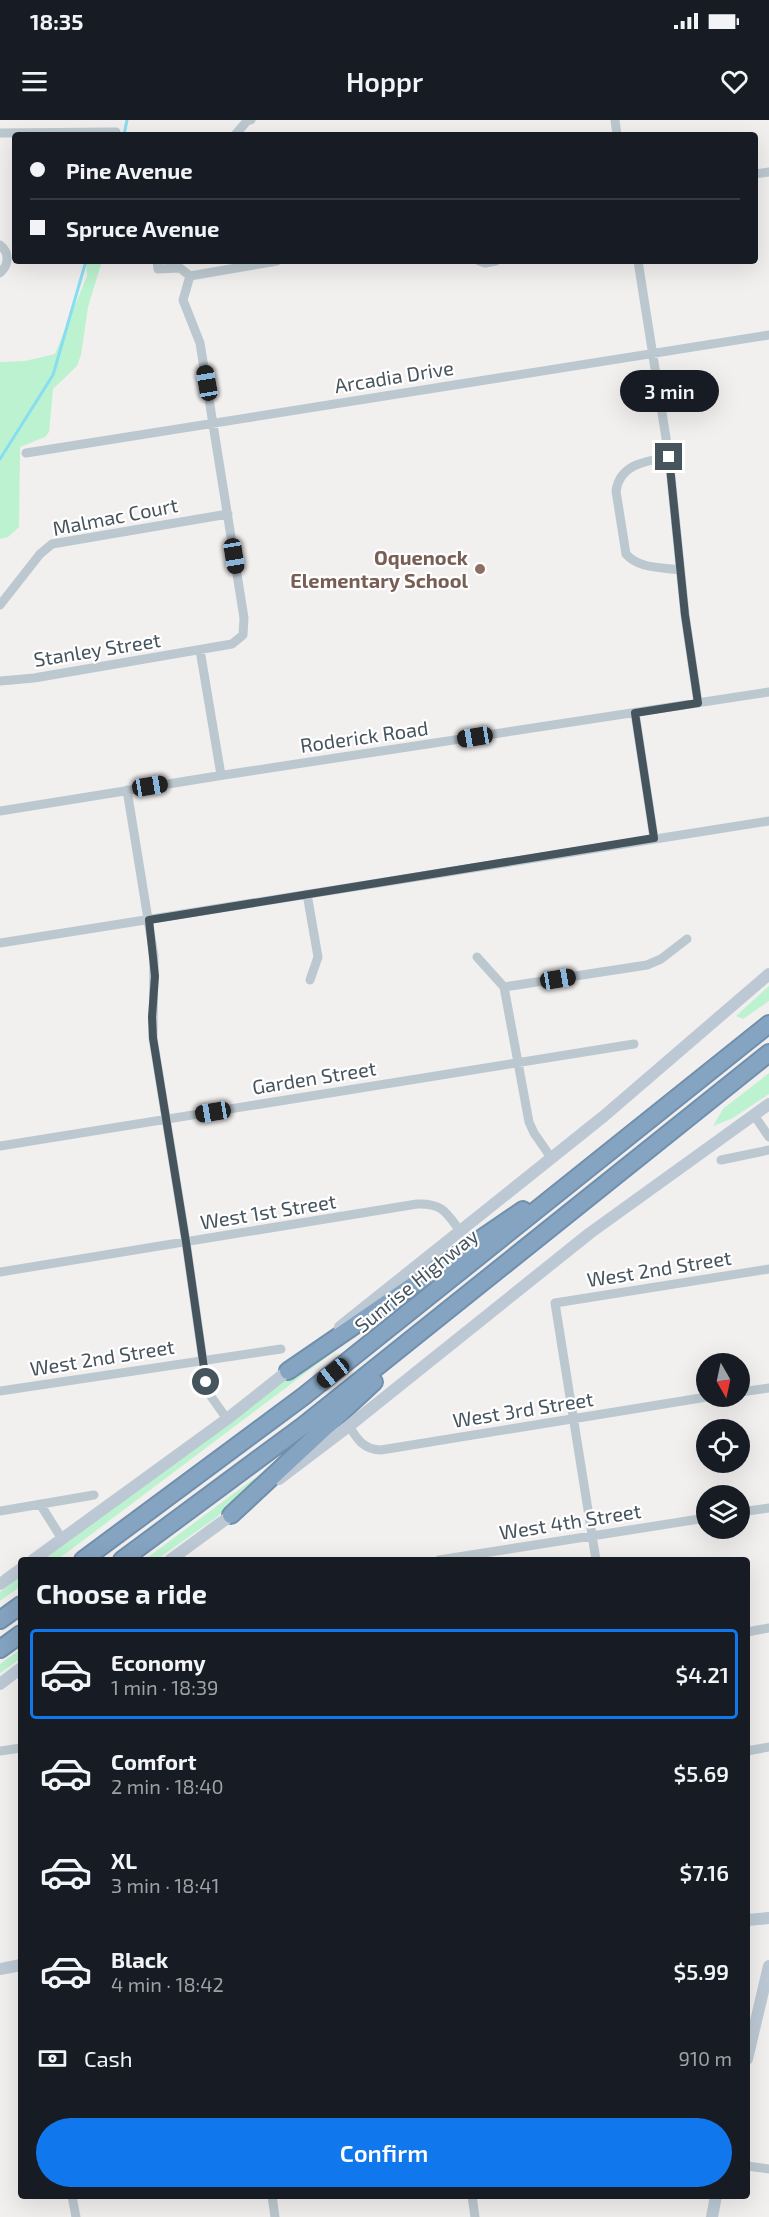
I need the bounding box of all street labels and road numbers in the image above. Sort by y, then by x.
street label: Arcadia Drive [333,355,455,397]
street label: Malmac Court [50,492,180,540]
street label: Stanley Street [32,627,163,671]
street label: Roderick Road [298,715,430,757]
street label: Garden Street [250,1055,378,1099]
street label: West 1st Street [198,1188,338,1234]
street label: Sunrise Highway [350,1223,483,1337]
street label: West 2nd Street [585,1245,733,1291]
street label: West 2nd Street [28,1334,176,1380]
street label: West 3rd Street [451,1386,595,1432]
street label: West 4th Street [497,1498,643,1544]

